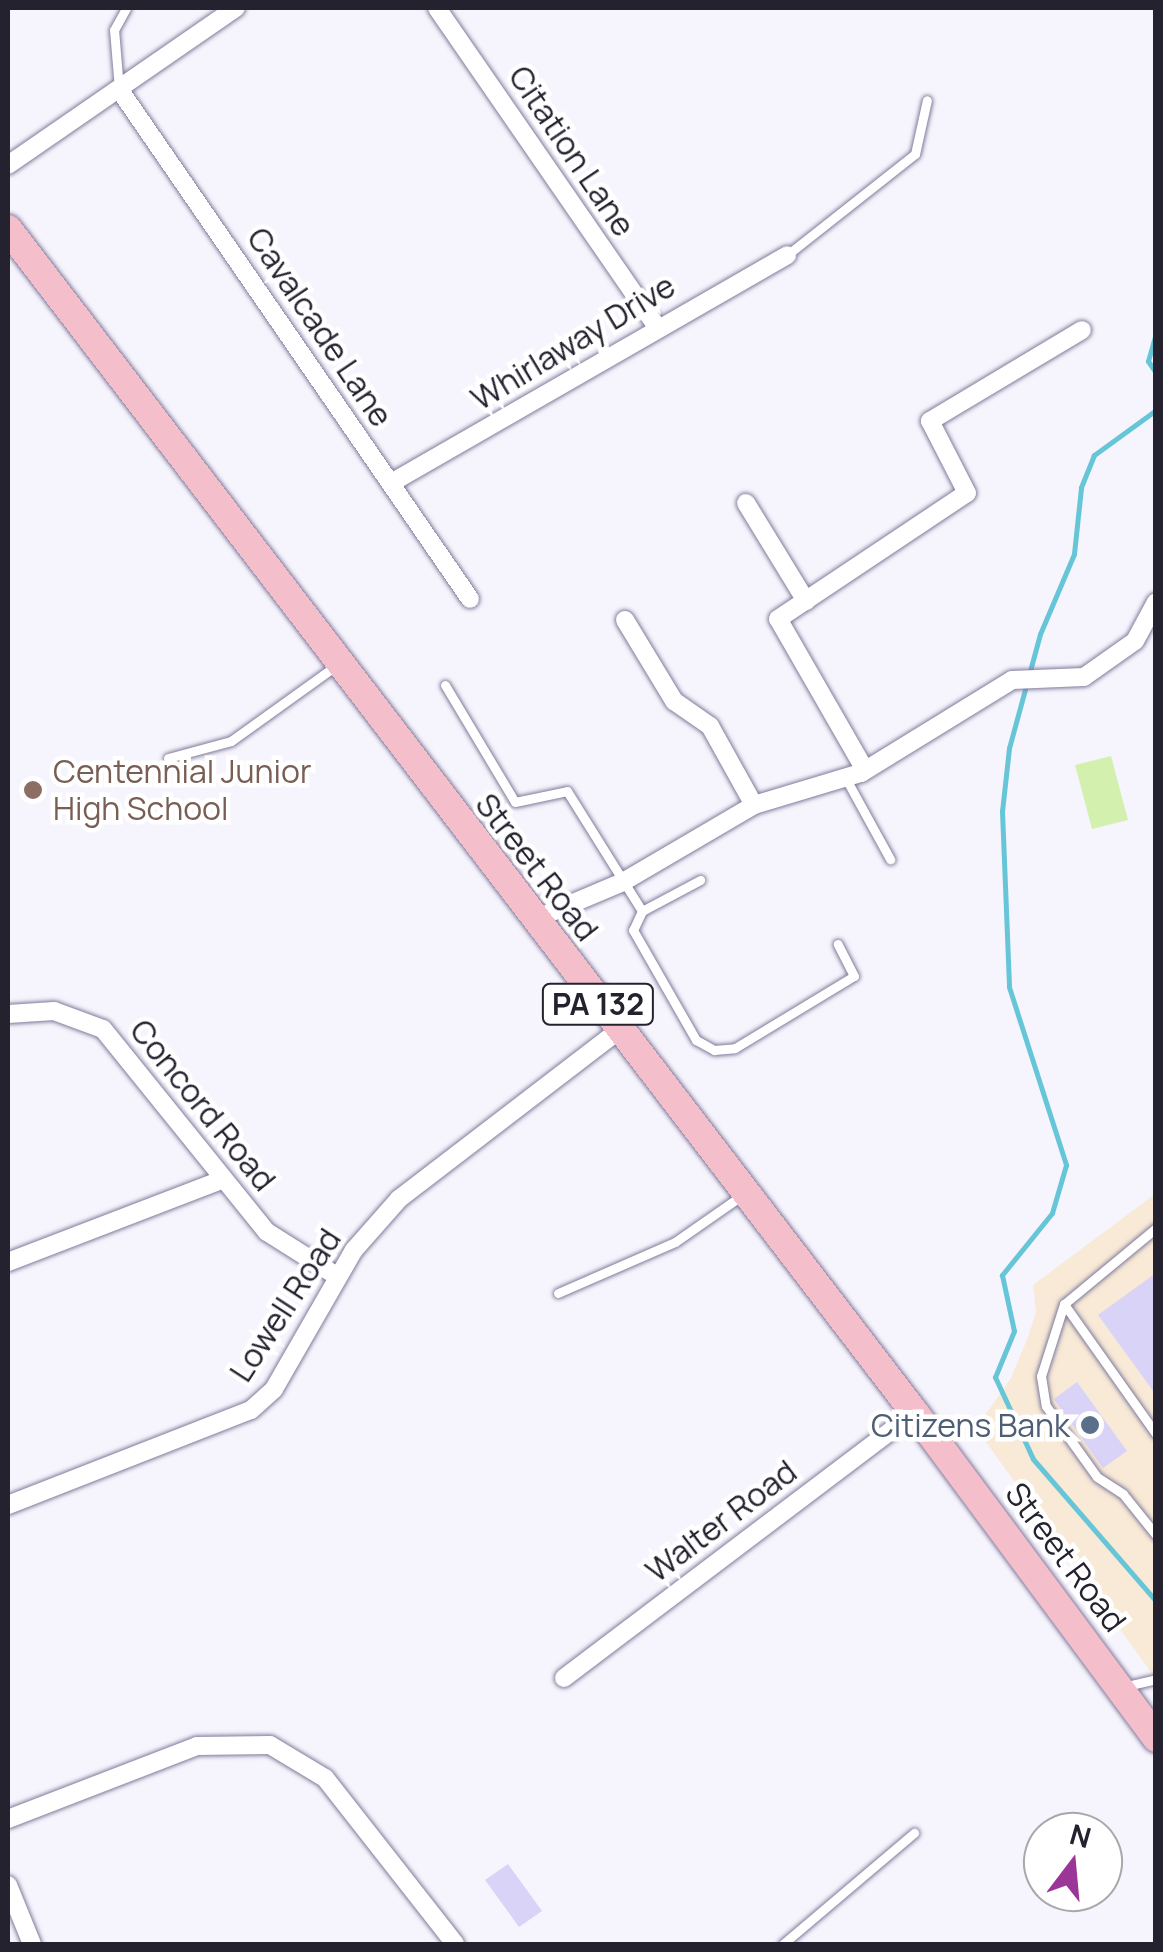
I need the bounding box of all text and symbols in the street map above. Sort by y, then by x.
street label: Citation Lane [501,58,643,244]
street label: Cavalcade Lane [239,220,401,434]
street label: Whirlaway Drive [464,266,682,418]
place label: Centennial Junior High School [53,753,311,828]
marker: Centennial Junior High School [22,779,44,801]
street label: Street Road [468,786,606,948]
road number: PA 132 [540,979,656,1029]
street label: Concord Road [122,1012,284,1198]
street label: Lowell Road [221,1221,349,1389]
place label: Citizens Bank [871,1406,1070,1444]
marker: Citizens Bank [1079,1414,1101,1436]
street label: Walter Road [638,1452,804,1590]
street label: Street Road [998,1475,1134,1639]
north arrow [1023,1812,1123,1912]
text: N [1066,1814,1096,1856]

